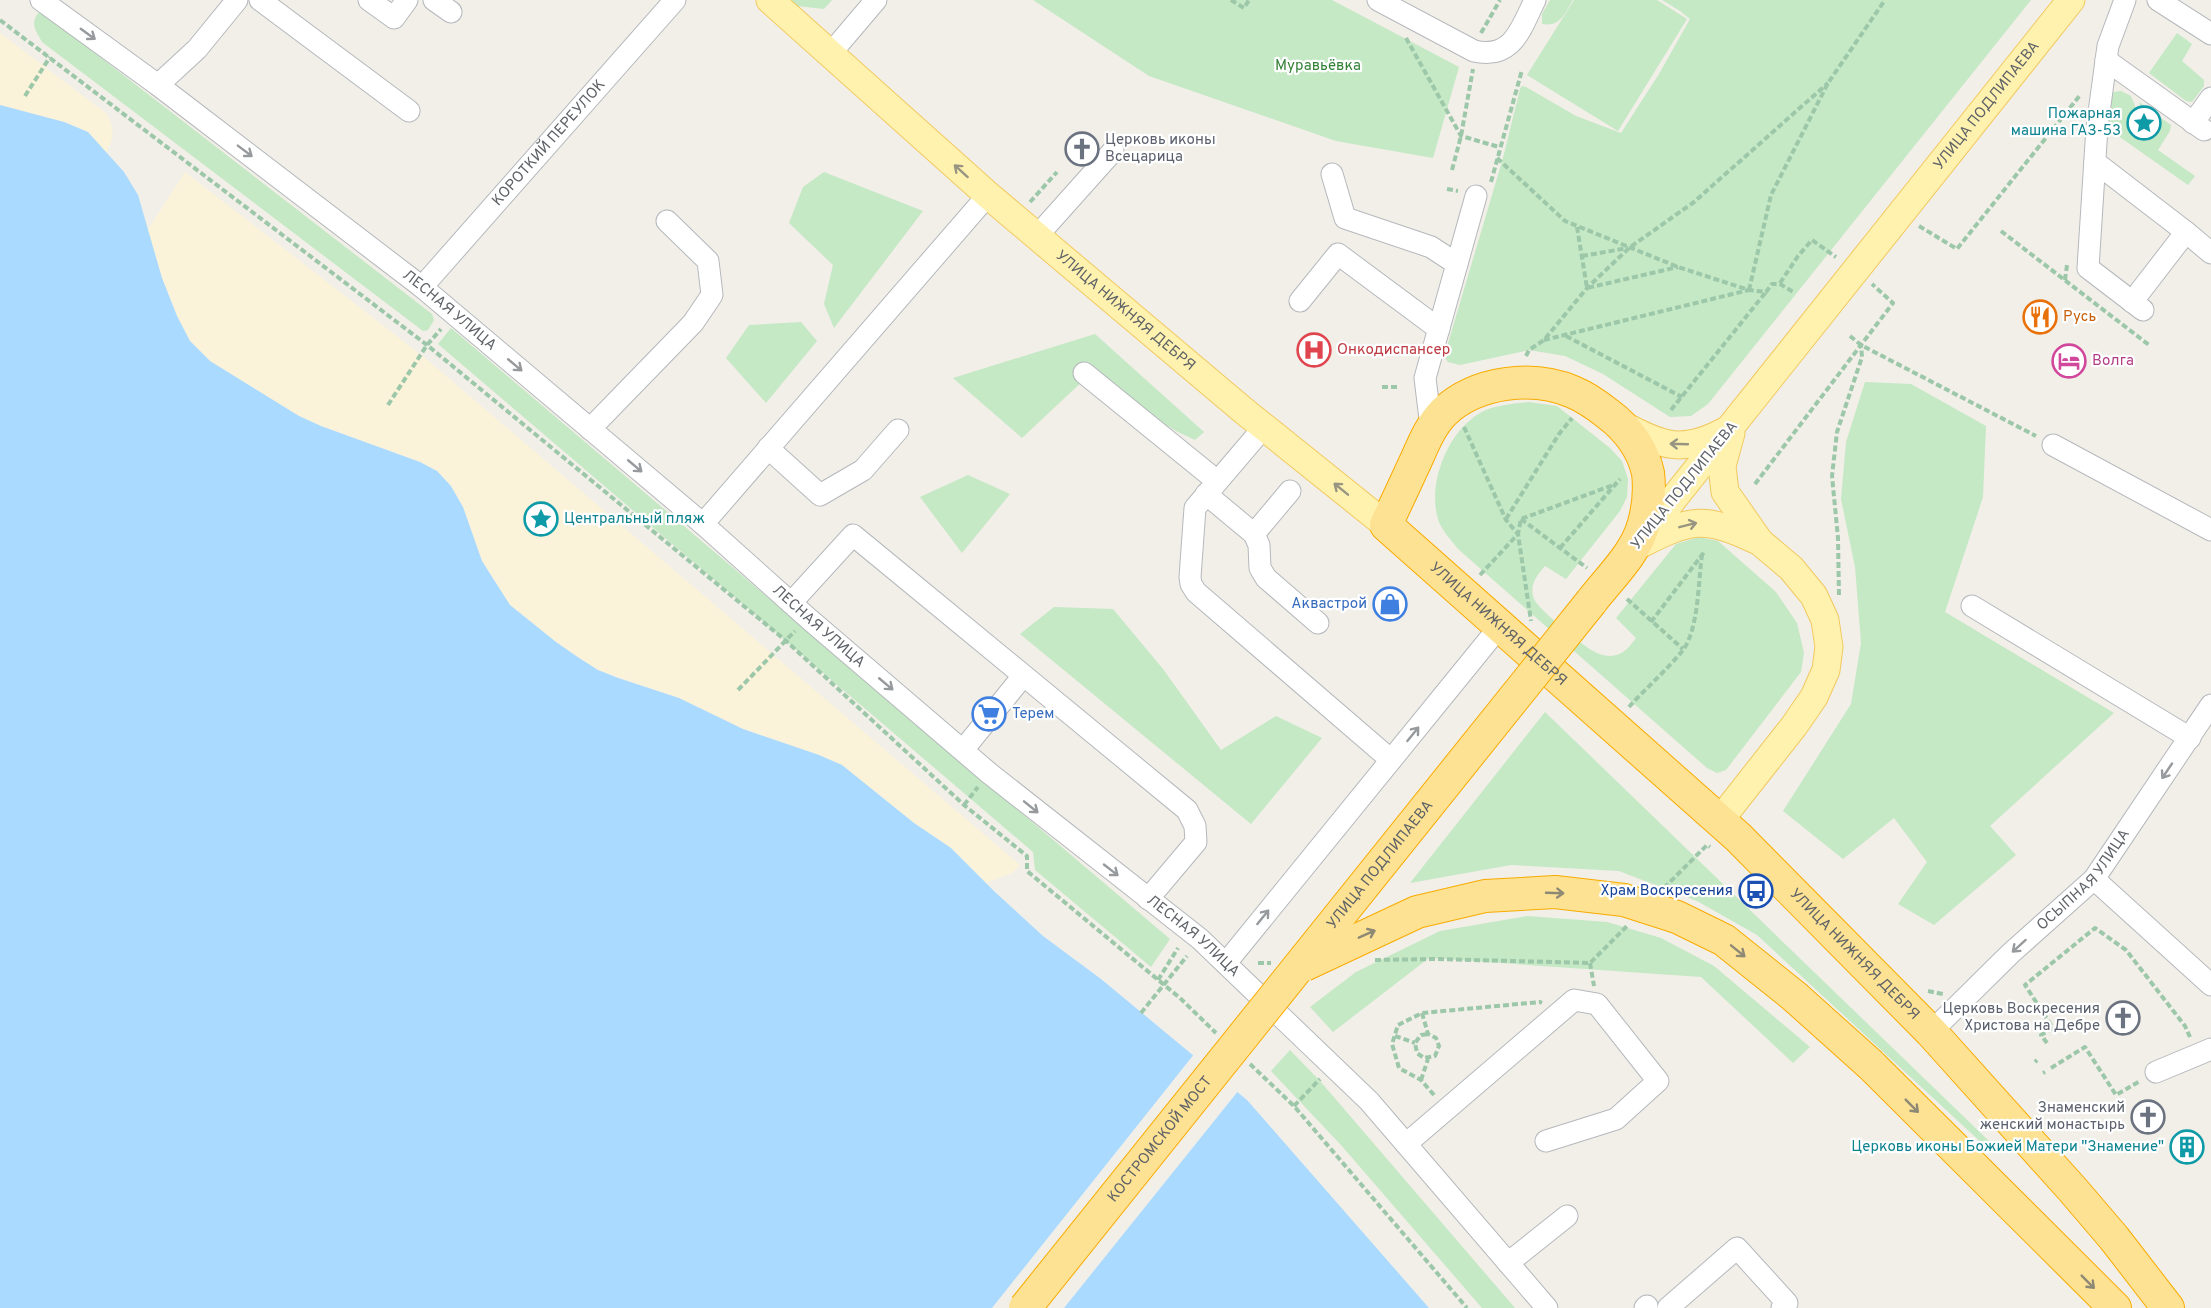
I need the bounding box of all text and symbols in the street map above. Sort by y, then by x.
one-way arrow [80,28,96,41]
street label: УЛИЦА ПОДЛИПАЕВА [1930,37,2044,174]
park label: Муравьёвка [1275,57,1361,76]
street label: КОРОТКИЙ ПЕРЕУЛОК [488,76,610,210]
place label: Пожарная машина ГАЗ-53 [2011,105,2121,141]
place icon: Пожарная машина ГАЗ-53 [2126,105,2162,141]
church icon: Церковь иконы Всецарица [1064,131,1100,167]
place label: Церковь иконы Всецарица [1105,131,1216,167]
one-way arrow [236,145,252,157]
one-way arrow [954,164,969,178]
street label: УЛИЦА НИЖНЯЯ ДЕБРЯ [1051,246,1199,375]
street label: ЛЕСНАЯ УЛИЦА [398,266,500,355]
restaurant icon: Русь [2022,299,2058,335]
place label: Русь [2063,308,2096,327]
hospital icon: Онкодиспансер [1296,332,1332,368]
place label: Онкодиспансер [1337,341,1450,360]
hotel icon: Волга [2051,343,2087,379]
place label: Волга [2092,352,2134,371]
one-way arrow [507,358,522,372]
street label: УЛИЦА ПОДЛИПАЕВА [1627,418,1743,554]
one-way arrow [1669,439,1689,450]
one-way arrow [627,460,643,473]
one-way arrow [1334,482,1350,495]
place icon: Центральный пляж [523,501,559,537]
place label: Центральный пляж [564,510,705,529]
one-way arrow [1678,518,1697,530]
street label: УЛИЦА НИЖНЯЯ ДЕБРЯ [1425,558,1571,690]
street label: ЛЕСНАЯ УЛИЦА [768,581,869,672]
shop icon: Аквастрой [1372,586,1408,622]
place label: Аквастрой [1291,595,1367,614]
one-way arrow [878,677,893,691]
supermarket icon: Терем [971,696,1007,732]
place label: Терем [1012,705,1054,724]
one-way arrow [1406,726,1419,742]
one-way arrow [2161,762,2173,779]
street label: УЛИЦА ПОДЛИПАЕВА [1323,797,1438,933]
one-way arrow [1023,800,1039,813]
street label: ОСЫПНАЯ УЛИЦА [2033,825,2134,935]
one-way arrow [1102,864,1118,876]
bus stop icon: Храм Воскресения [1738,873,1774,909]
place label: Храм Воскресения [1601,882,1733,901]
street label: УЛИЦА НИЖНЯЯ ДЕБРЯ [1785,885,1923,1024]
one-way arrow [1544,887,1564,899]
street label: ЛЕСНАЯ УЛИЦА [1142,891,1243,981]
one-way arrow [1256,910,1269,926]
one-way arrow [1357,928,1375,940]
one-way arrow [2012,939,2027,953]
one-way arrow [1729,944,1745,957]
place label: Церковь Воскресения Христова на Дебре [1943,1000,2100,1036]
church icon: Церковь Воскресения Христова на Дебре [2105,1000,2141,1036]
street label: КОСТРОМСКОЙ МОСТ [1104,1072,1217,1207]
one-way arrow [1905,1099,1920,1114]
place label: Знаменский женский монастырь [1979,1099,2125,1135]
church icon: Знаменский женский монастырь [2130,1099,2166,1135]
building icon: Церковь иконы Божией Матери "Знамение" [2169,1129,2205,1165]
place label: Церковь иконы Божией Матери "Знамение" [1851,1138,2164,1157]
one-way arrow [2081,1274,2096,1289]

